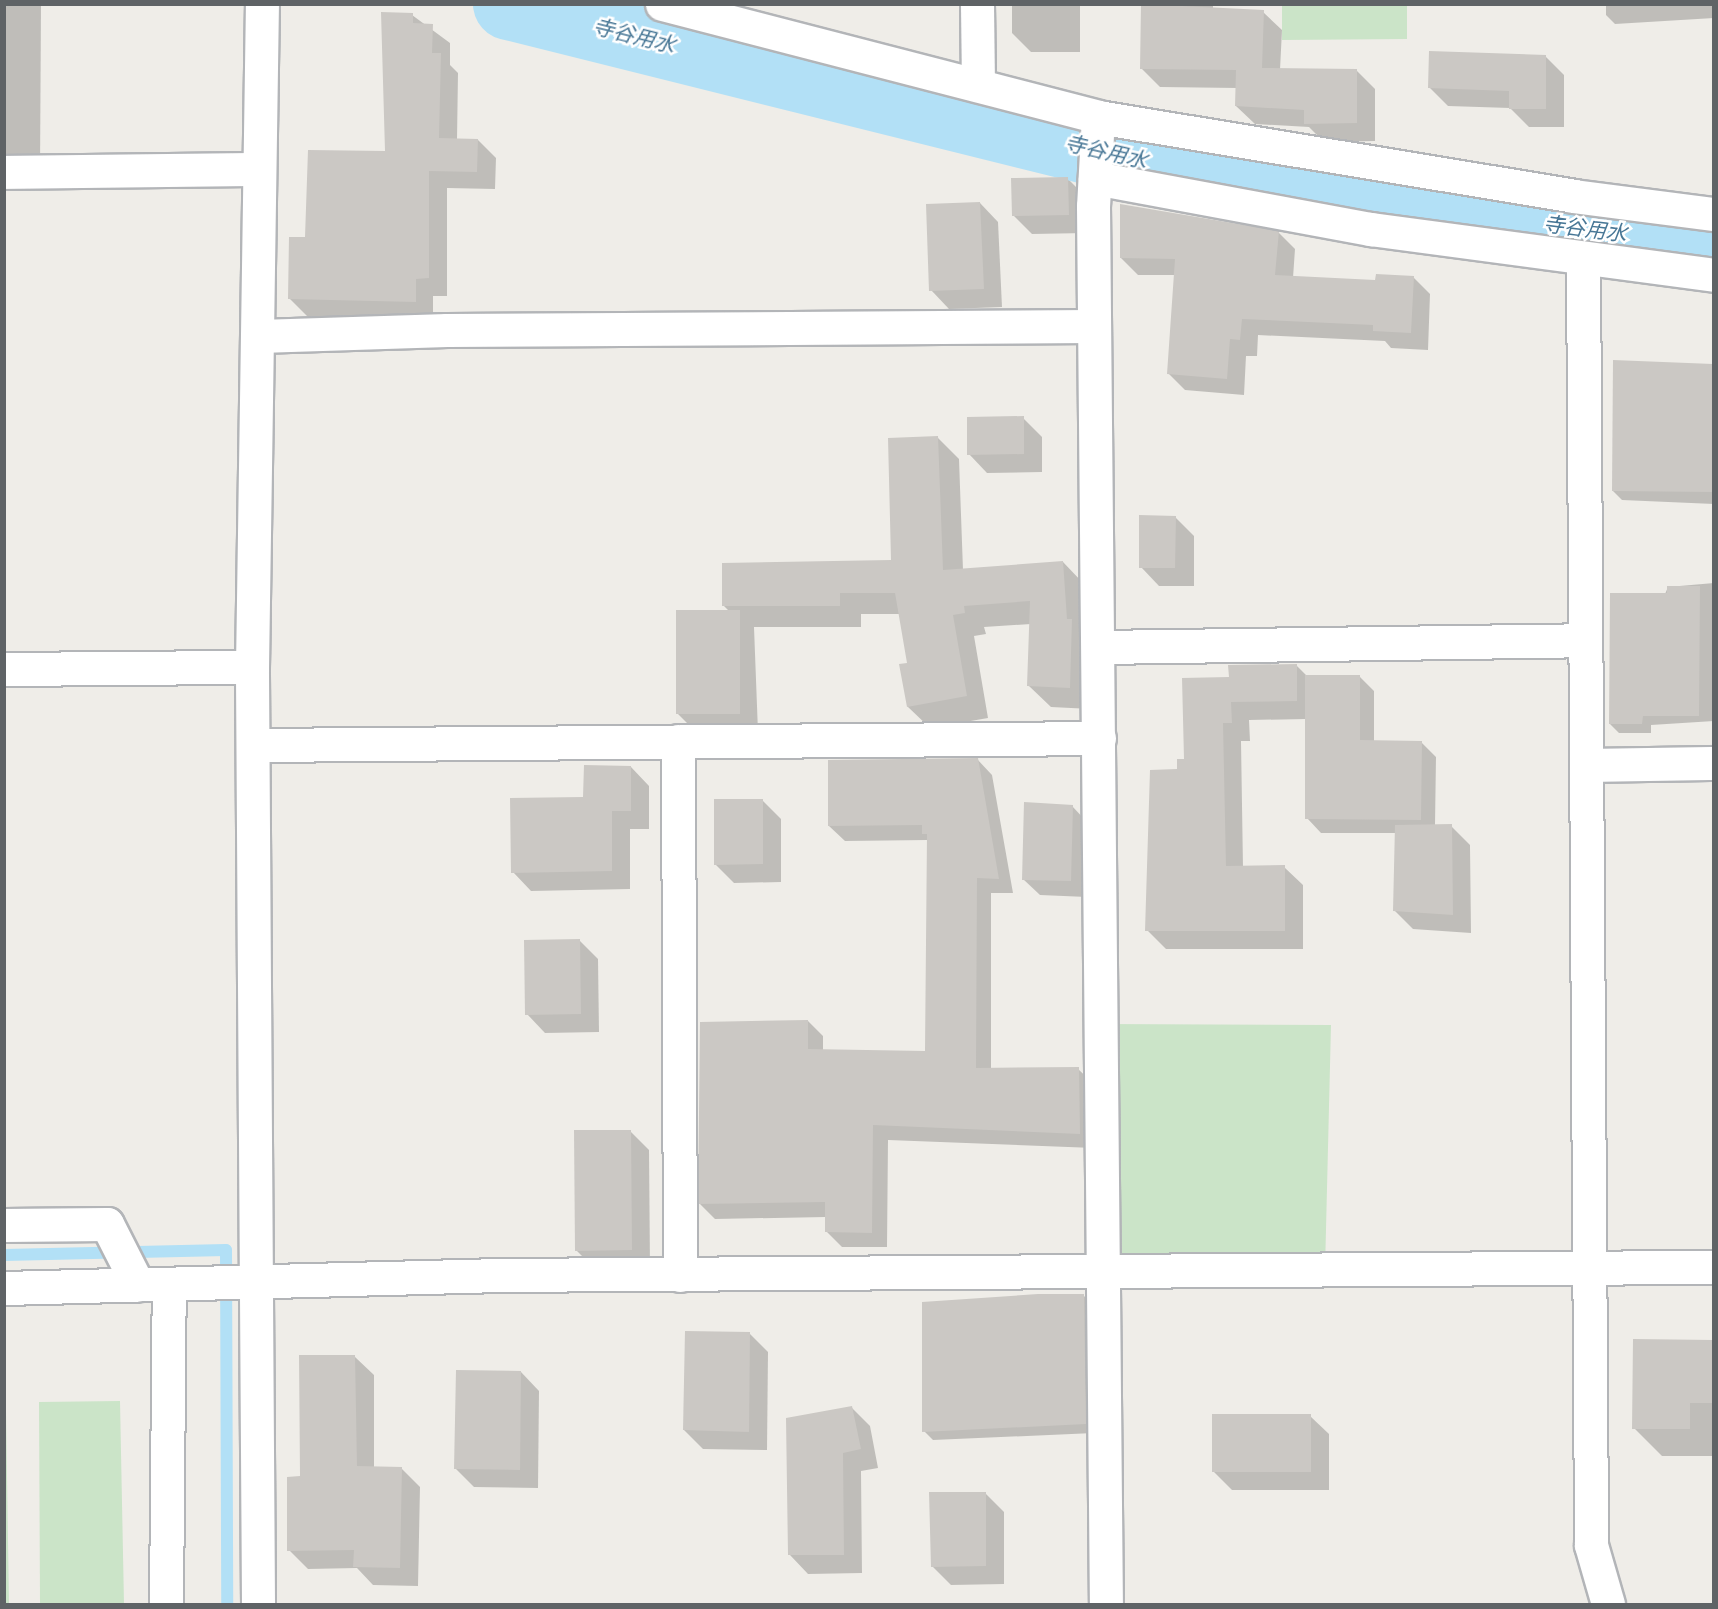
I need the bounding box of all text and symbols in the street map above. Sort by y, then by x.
water label: 寺谷用水 [590,14,678,58]
water label: 寺谷用水 [1062,130,1150,174]
water label: 寺谷用水 [1542,211,1628,247]

